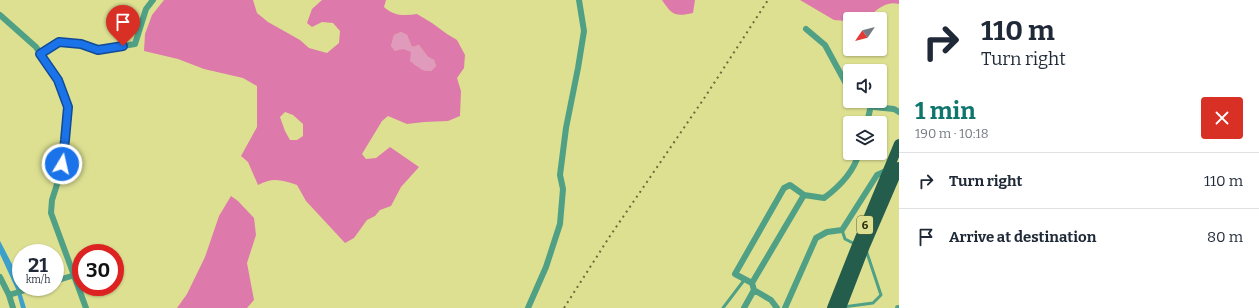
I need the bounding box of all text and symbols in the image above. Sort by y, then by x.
pin [106,5,140,46]
icon: arrive [112,11,134,33]
north arrow [843,12,887,56]
map controls [843,12,887,160]
text: 110 m [981,14,1055,47]
icon: right [915,16,967,68]
text: Turn right [981,48,1066,70]
button: sound [843,64,887,108]
text: 1 min [915,97,976,125]
button: close [1201,97,1243,139]
button: layers [843,116,887,160]
text: 190 m · 10:18 [915,126,989,141]
position arrow [41,143,83,185]
icon: right [915,170,937,192]
text: Turn right [949,172,1022,190]
text: 110 m [1204,172,1243,190]
road number: 6 [857,216,873,234]
icon: arrive [915,226,937,248]
text: Arrive at destination [949,228,1096,246]
text: 80 m [1207,228,1243,246]
speed limit sign: 30 [72,244,124,296]
text: 21 [28,253,48,277]
text: km/h [26,274,50,286]

